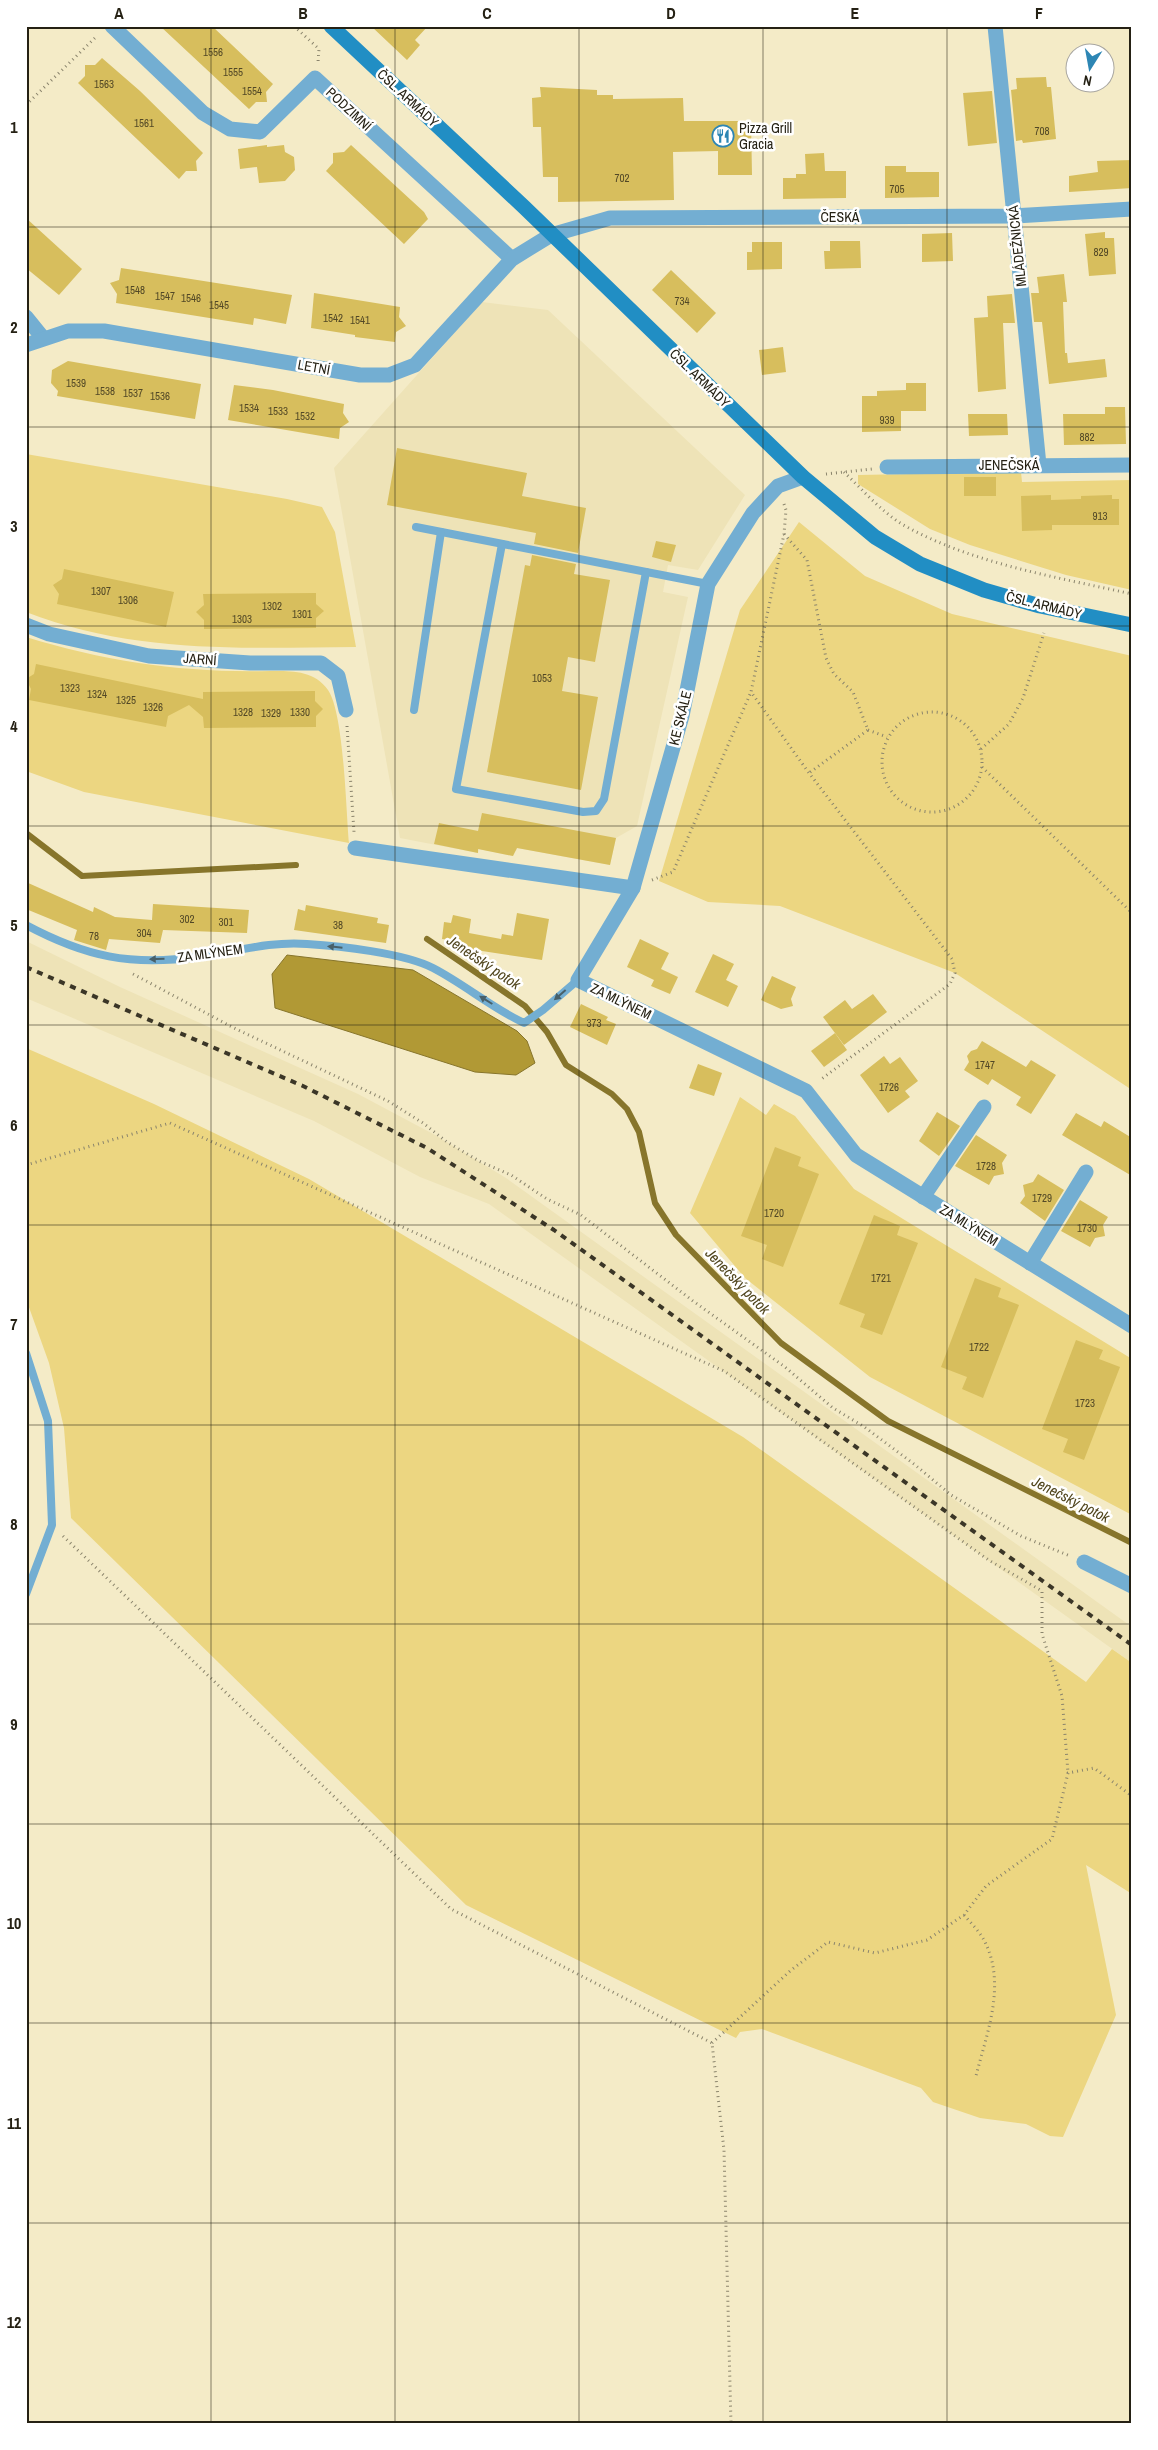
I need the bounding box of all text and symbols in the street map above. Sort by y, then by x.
text: A [114,2,124,24]
text: B [298,2,308,24]
text: C [482,2,492,24]
text: D [666,2,676,24]
text: E [851,2,860,24]
text: F [1035,2,1043,24]
north arrow [1066,42,1116,92]
house number: 1556 [203,45,223,59]
house number: 1555 [223,65,243,79]
street label: ČSL. ARMÁDY [374,65,443,131]
text: N [1082,71,1093,90]
house number: 1563 [94,77,114,91]
street label: PODZIMNÍ [322,83,376,135]
house number: 1554 [242,84,262,98]
text: 1 [10,116,18,138]
house number: 1561 [134,116,154,130]
place label: Pizza Grill Gracia [739,119,792,153]
restaurant icon: Pizza Grill Gracia [711,124,735,148]
house number: 708 [1034,124,1050,138]
house number: 702 [614,171,630,185]
house number: 705 [889,182,905,196]
street label: MLÁDEŽNICKÁ [1004,204,1030,288]
street label: ČESKÁ [821,208,860,226]
house number: 829 [1093,245,1109,259]
house number: 1548 [125,283,145,297]
house number: 1547 [155,289,175,303]
house number: 1546 [181,291,201,305]
house number: 734 [674,294,690,308]
house number: 1545 [209,298,229,312]
house number: 1542 [323,311,343,325]
house number: 1541 [350,313,370,327]
text: 2 [10,316,18,338]
street label: ČSL. ARMÁDY [666,345,734,412]
street label: LETNÍ [296,355,332,379]
house number: 1539 [66,376,86,390]
house number: 1538 [95,384,115,398]
house number: 1537 [123,386,143,400]
house number: 1536 [150,389,170,403]
house number: 1534 [239,401,259,415]
house number: 1533 [268,404,288,418]
house number: 1532 [295,409,315,423]
house number: 939 [879,413,895,427]
house number: 882 [1079,430,1095,444]
street label: JENEČSKÁ [979,456,1040,474]
house number: 913 [1092,509,1108,523]
text: 3 [10,515,18,537]
house number: 1307 [91,584,111,598]
street label: ČSL. ARMÁDY [1004,587,1084,623]
house number: 1306 [118,593,138,607]
house number: 1302 [262,599,282,613]
house number: 1301 [292,607,312,621]
house number: 1303 [232,612,252,626]
street label: JARNÍ [183,649,218,669]
house number: 1053 [532,671,552,685]
house number: 1323 [60,681,80,695]
house number: 1324 [87,687,107,701]
street label: KE SKÁLE [665,689,695,747]
house number: 1325 [116,693,136,707]
house number: 1326 [143,700,163,714]
house number: 1328 [233,705,253,719]
house number: 1330 [290,705,310,719]
house number: 1329 [261,706,281,720]
text: 4 [10,715,18,737]
house number: 302 [179,912,195,926]
text: 5 [10,914,18,936]
house number: 301 [218,915,234,929]
house number: 38 [333,918,343,932]
house number: 304 [136,926,152,940]
house number: 78 [89,929,99,943]
water label: Jenečský potok [442,929,526,995]
street label: ZA MLÝNEM [176,940,244,966]
one-way arrow [327,942,343,950]
one-way arrow [148,956,164,964]
street label: ZA MLÝNEM [588,979,654,1023]
one-way arrow [555,989,567,1001]
one-way arrow [479,996,492,1005]
house number: 373 [586,1016,602,1030]
house number: 1747 [975,1058,995,1072]
house number: 1726 [879,1080,899,1094]
text: 6 [10,1114,18,1136]
house number: 1728 [976,1159,996,1173]
house number: 1729 [1032,1191,1052,1205]
street label: ZA MLÝNEM [936,1200,1002,1250]
house number: 1720 [764,1206,784,1220]
house number: 1730 [1077,1221,1097,1235]
water label: Jenečský potok [700,1242,776,1319]
house number: 1721 [871,1271,891,1285]
text: 7 [10,1313,18,1335]
house number: 1722 [969,1340,989,1354]
house number: 1723 [1075,1396,1095,1410]
water label: Jenečský potok [1028,1470,1114,1528]
text: 8 [10,1513,18,1535]
text: 9 [10,1713,18,1735]
text: 10 [7,1912,21,1934]
text: 11 [7,2112,22,2134]
text: 12 [7,2311,21,2333]

